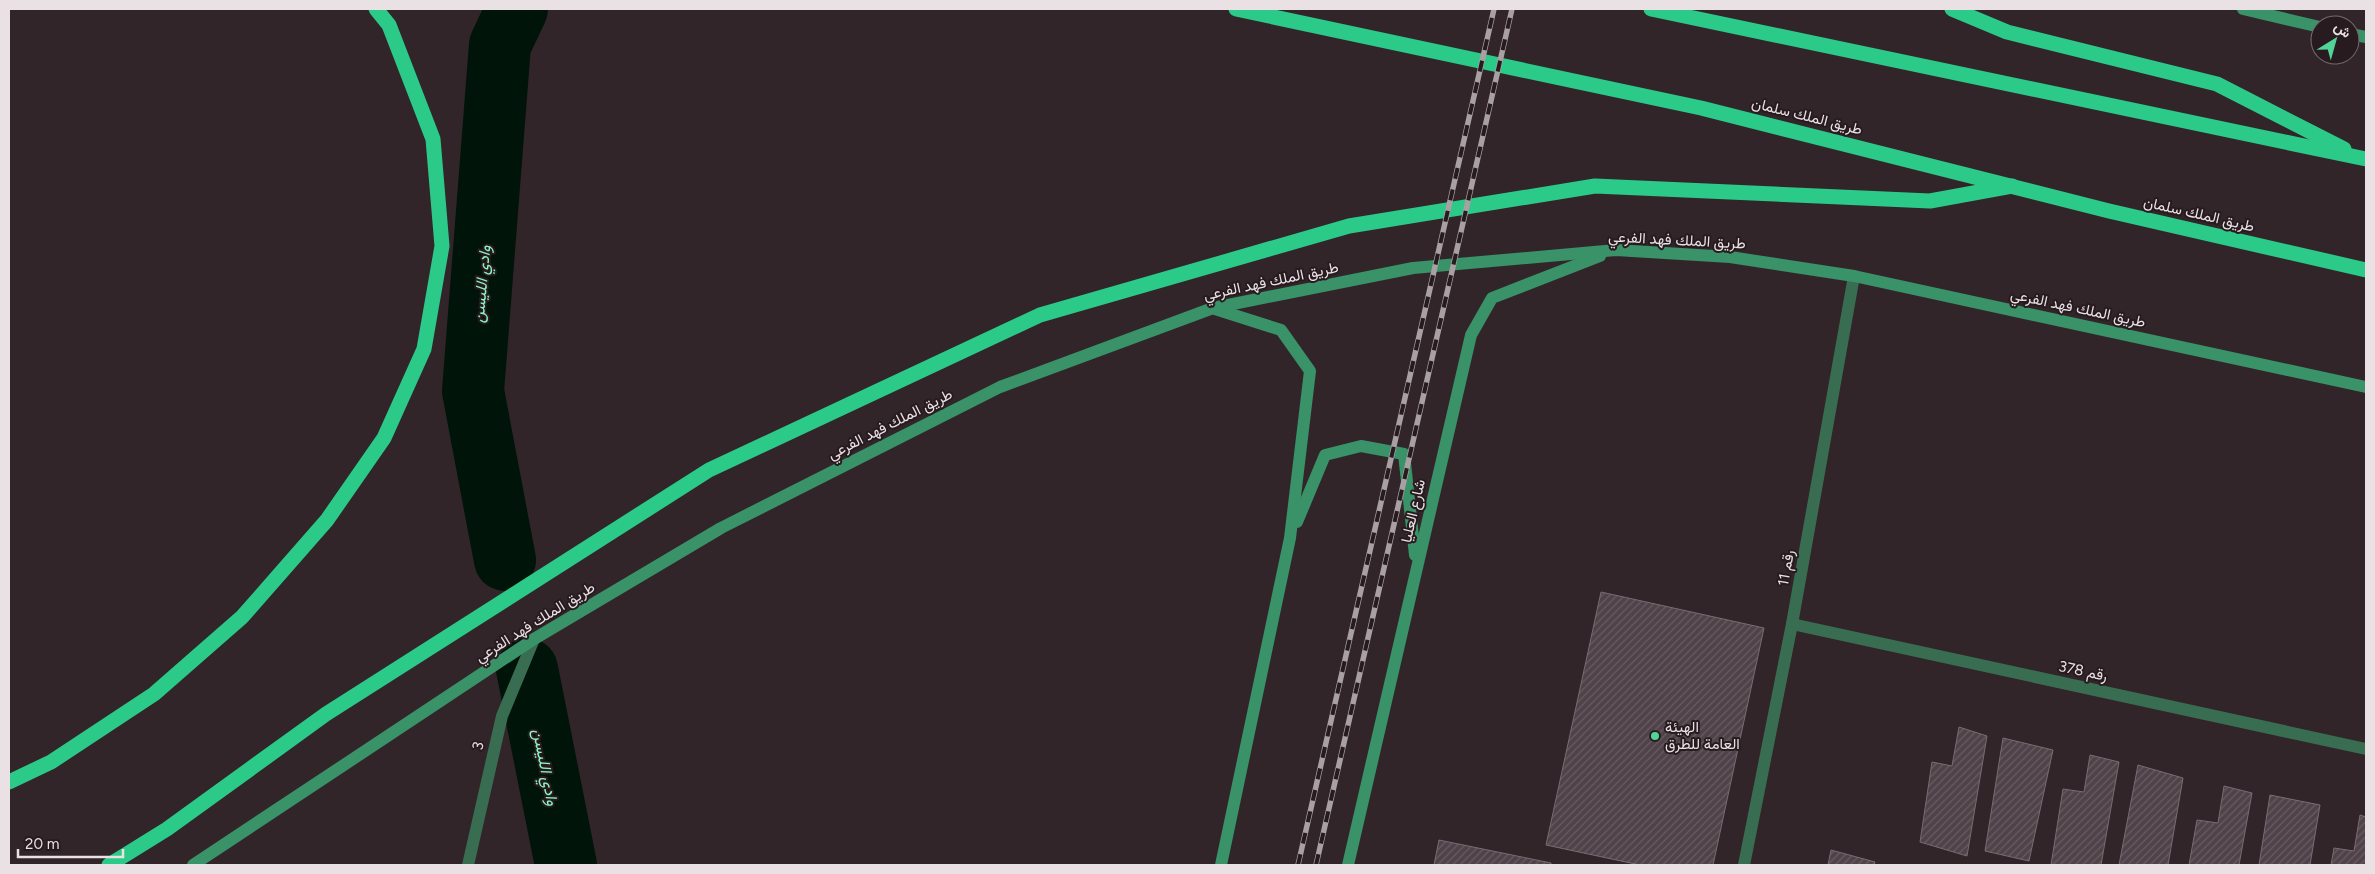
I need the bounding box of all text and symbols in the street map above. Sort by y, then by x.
north arrow [2310,15,2360,65]
text: ش [2331,18,2354,42]
street label: طريق الملك سلمان [1750,94,1864,139]
street label: طريق الملك سلمان [2142,192,2256,237]
street label: طريق الملك فهد الفرعي [1608,227,1746,257]
water label: وادي الليسن [469,244,498,324]
street label: طريق الملك فهد الفرعي [1202,258,1341,308]
street label: طريق الملك فهد الفرعي [2008,285,2147,335]
street label: طريق الملك فهد الفرعي [825,385,957,467]
street label: شارع العليا [1397,477,1431,545]
street label: رقم 11 [1774,548,1799,588]
street label: طريق الملك فهد الفرعي [472,578,600,669]
street label: رقم 378 [2057,657,2109,686]
place label: الهيئة العامة للطرق [1665,718,1740,753]
water label: وادي الليسن [525,727,562,808]
marker: الهيئة العامة للطرق [1649,730,1661,742]
street label: 3 [468,740,488,752]
scale bar [18,826,122,858]
text: 20 m [25,835,59,853]

